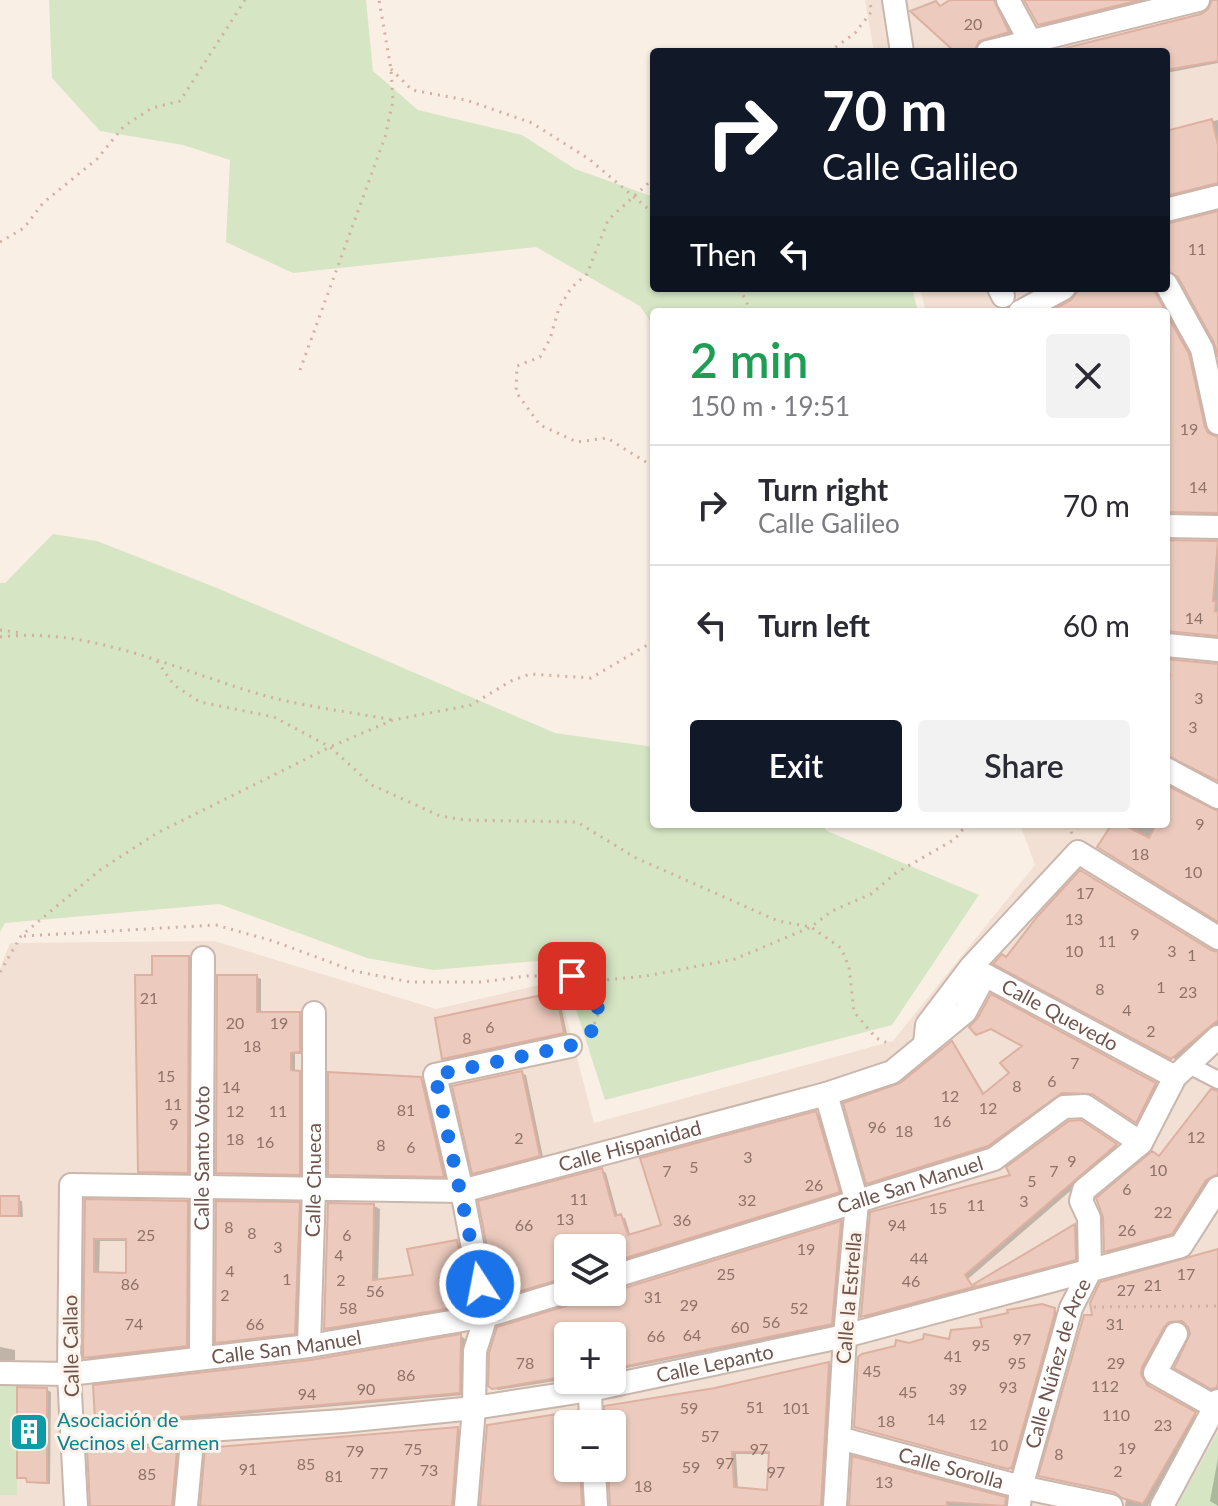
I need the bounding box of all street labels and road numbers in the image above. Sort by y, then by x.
street label: Calle Quevedo [998,973,1123,1055]
street label: Calle Santo Voto [189,1086,213,1230]
street label: Calle Hispanidad [556,1115,704,1176]
street label: Calle Chueca [299,1123,325,1238]
street label: Calle San Manuel [834,1150,986,1218]
street label: Calle la Estrella [830,1231,866,1365]
street label: Calle Núñez de Arce [1019,1274,1095,1451]
street label: Calle Callao [57,1295,83,1397]
street label: Calle San Manuel [210,1324,363,1368]
street label: Calle Lepanto [654,1338,775,1387]
street label: Calle Sorolla [896,1442,1007,1493]

